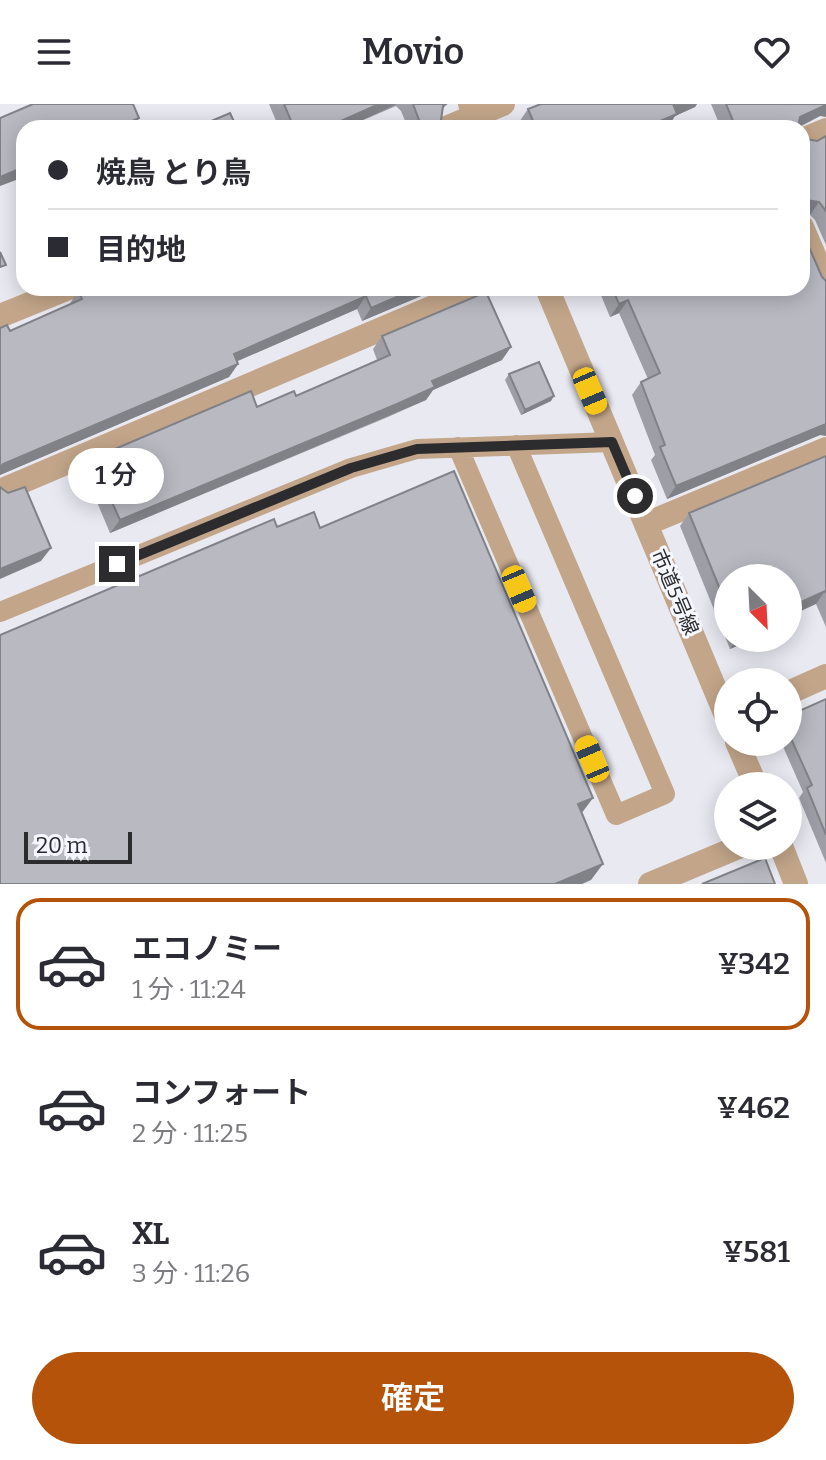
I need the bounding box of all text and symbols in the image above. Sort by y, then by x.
icon: menu [32,30,76,74]
text: Movio [362,30,464,74]
icon: heart [750,30,794,74]
text: 焼鳥 とり鳥 [96,155,251,191]
text: 目的地 [96,232,186,268]
car [570,364,610,418]
callout: 1 分 [69,448,165,504]
text: 1 分 [95,460,137,491]
route start [617,478,653,514]
route end [99,546,135,582]
street label: 市道5号線 [646,546,704,638]
car [499,562,539,616]
north arrow [714,564,802,652]
map controls [714,564,802,860]
button: locate [714,668,802,756]
car [572,732,612,786]
button: layers [714,772,802,860]
scale bar [24,828,132,864]
text: 20 m [36,832,87,859]
icon: car [36,928,108,1000]
text: エコノミー [132,931,282,967]
text: ¥342 [718,946,790,982]
text: 1 分 · 11:24 [132,974,246,1005]
icon: car [36,1072,108,1144]
text: コンフォート [132,1075,311,1111]
text: ¥462 [717,1090,790,1126]
text: 2 分 · 11:25 [132,1118,248,1149]
icon: car [36,1216,108,1288]
text: XL [132,1216,169,1252]
text: ¥581 [722,1234,790,1270]
text: 3 分 · 11:26 [132,1258,250,1289]
button: 確定 [32,1352,794,1444]

